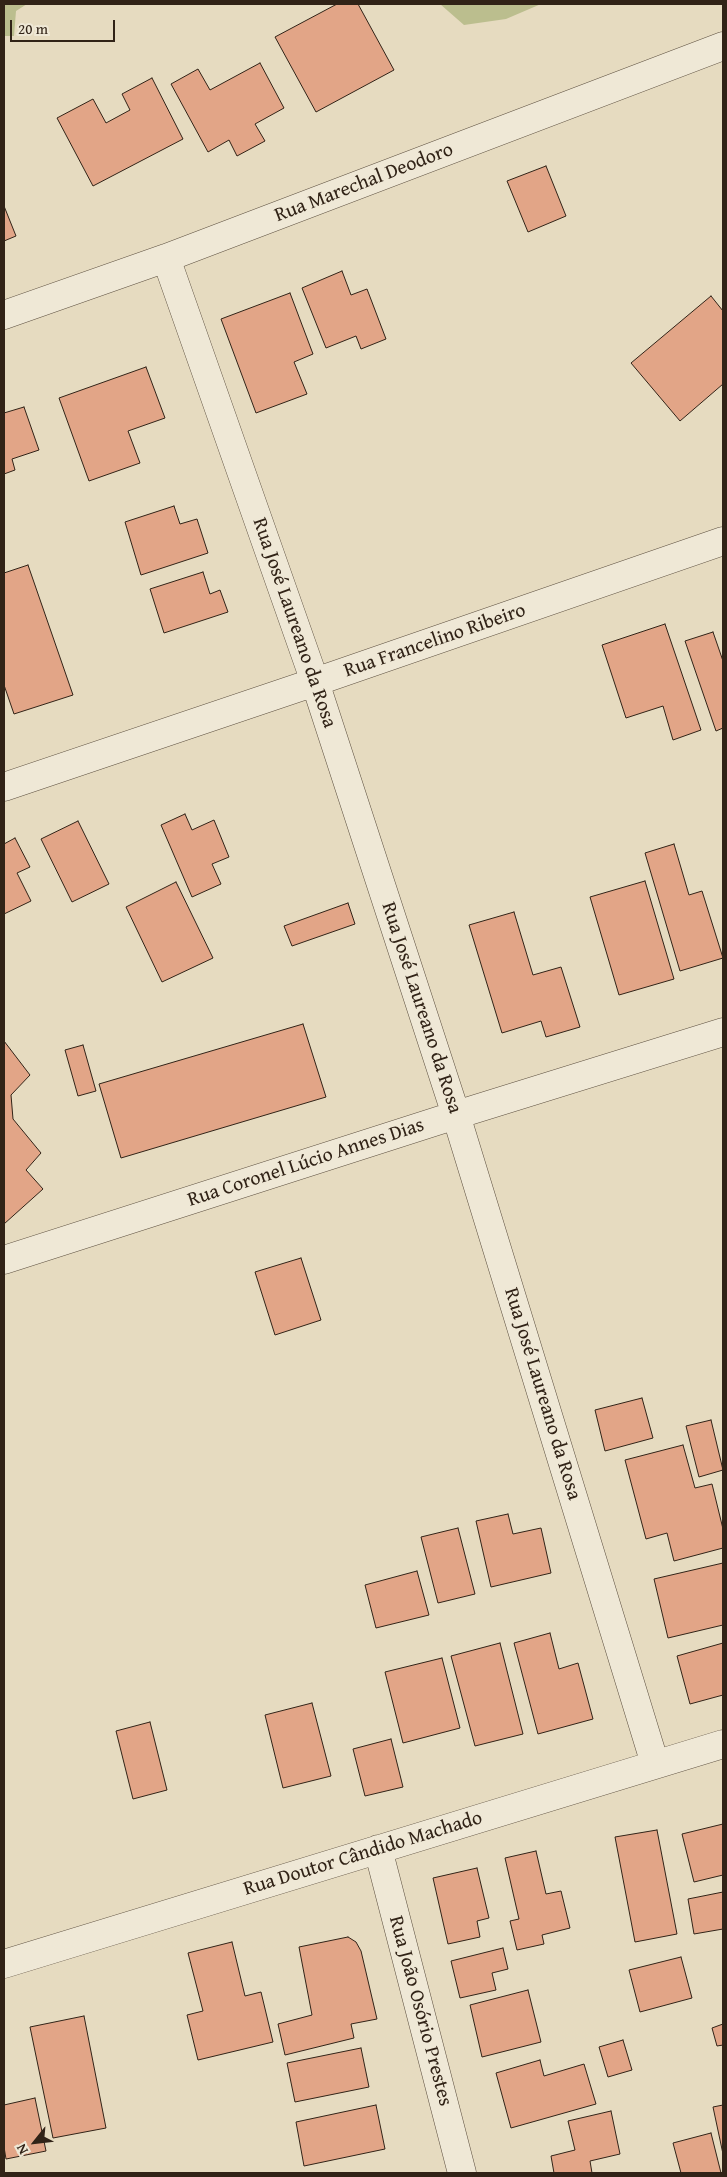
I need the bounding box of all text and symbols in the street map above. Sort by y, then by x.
scale bar [12,10,118,42]
text: 20 m [18,18,48,39]
street label: Rua Marechal Deodoro [271,138,457,228]
street label: Rua José Laureano da Rosa [247,515,341,731]
street label: Rua Francelino Ribeiro [341,599,529,683]
street label: Rua José Laureano da Rosa [375,899,467,1117]
street label: Rua Coronel Lúcio Annes Dias [185,1113,427,1213]
street label: Rua José Laureano da Rosa [498,1285,586,1503]
street label: Rua Doutor Cândido Machado [241,1806,485,1902]
street label: Rua João Osório Prestes [383,1913,457,2109]
north arrow [10,2117,60,2167]
text: N [11,2140,33,2158]

